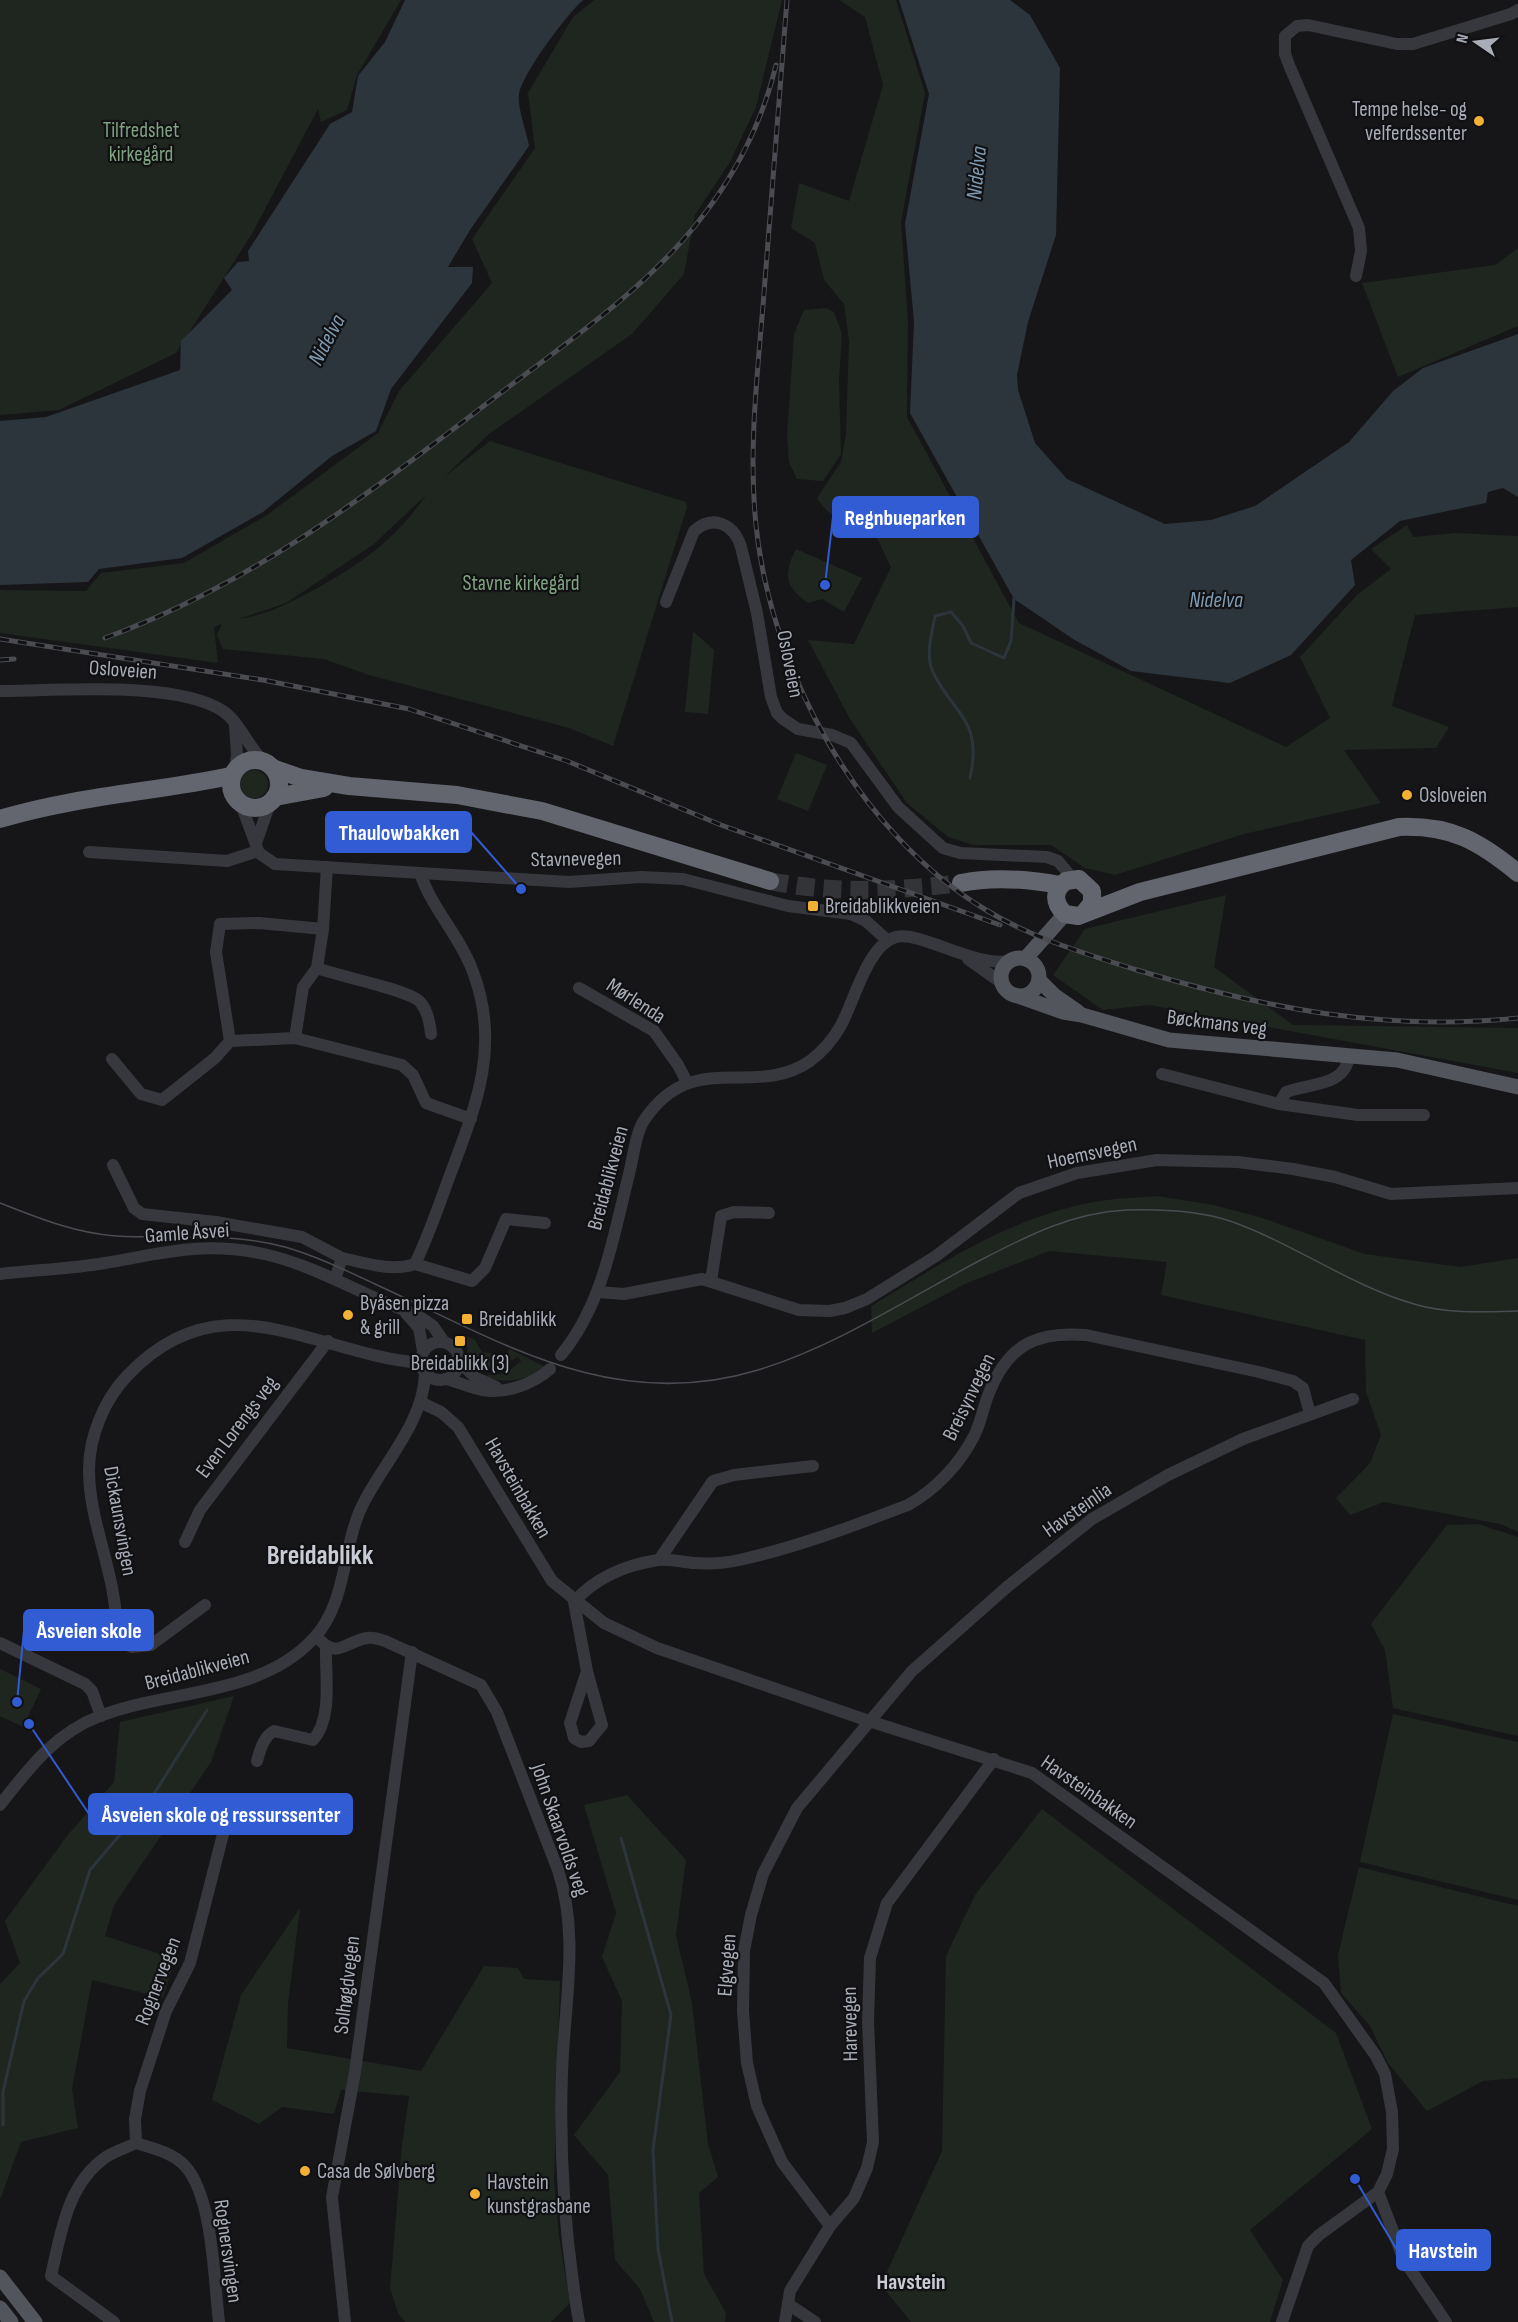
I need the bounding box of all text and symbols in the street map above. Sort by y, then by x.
north arrow [1446,12,1506,72]
text: N [1453,32,1473,45]
place label: Tempe helse- og velferdssenter [1352,97,1467,146]
marker: Tempe helse- og velferdssenter [1472,114,1486,128]
park label: Tilfredshet kirkegård [103,118,179,167]
water label: Nidelva [961,145,993,201]
water label: Nidelva [302,310,352,370]
callout: Regnbueparken [833,497,978,537]
text: Regnbueparken [845,505,965,532]
park label: Stavne kirkegård [463,571,579,596]
water label: Nidelva [1189,587,1243,614]
street label: Osloveien [771,628,809,700]
street label: Osloveien [88,655,158,685]
place label: Osloveien [1419,783,1487,808]
marker: Osloveien [1400,788,1414,802]
callout: Thaulowbakken [326,812,471,852]
text: Thaulowbakken [339,820,459,847]
street label: Stavnevegen [530,846,622,872]
place label: Breidablikkveien [825,894,940,919]
marker: Breidablikkveien [806,899,820,913]
street label: Mørlenda [602,973,670,1029]
street label: Bøckmans veg [1166,1004,1268,1042]
street label: Breidablikveien [582,1123,634,1233]
street label: Hoemsvegen [1045,1131,1139,1175]
street label: Gamle Åsvei [144,1218,230,1248]
place label: Byåsen pizza & grill [360,1291,449,1340]
place label: Breidablikk [479,1307,556,1332]
marker: Byåsen pizza & grill [341,1308,355,1322]
marker: Breidablikk [460,1312,474,1326]
marker: Breidablikk (3) [453,1334,467,1348]
street label: Breisynvegen [937,1349,1001,1445]
place label: Breidablikk (3) [411,1351,509,1376]
street label: Even Lorengs veg [191,1371,283,1483]
street label: Havsteinbakken [479,1433,557,1543]
street label: Dickaunsvingen [98,1464,142,1578]
street label: Havsteinlia [1038,1477,1116,1543]
district label: Breidablikk [267,1540,374,1572]
callout: Åsveien skole [24,1610,153,1650]
text: Åsveien skole [35,1618,142,1645]
street label: Breidablikveien [142,1644,252,1696]
street label: Havsteinbakken [1036,1750,1142,1834]
street label: John Skaarvolds veg [525,1759,594,1900]
callout: Åsveien skole og ressurssenter [89,1794,352,1834]
text: Åsveien skole og ressurssenter [100,1802,341,1829]
street label: Rognervegen [130,1933,186,2029]
street label: Elgvegen [712,1933,742,1997]
street label: Solhøgdvegen [329,1935,365,2035]
street label: Harevegen [837,1986,863,2062]
place label: Casa de Sølvberg [317,2159,435,2184]
marker: Casa de Sølvberg [298,2164,312,2178]
place label: Havstein kunstgrasbane [487,2170,591,2219]
marker: Havstein kunstgrasbane [468,2187,482,2201]
street label: Rognersvingen [208,2198,248,2304]
callout: Havstein [1397,2230,1490,2270]
text: Havstein [1409,2238,1477,2265]
district label: Havstein [877,2269,945,2296]

